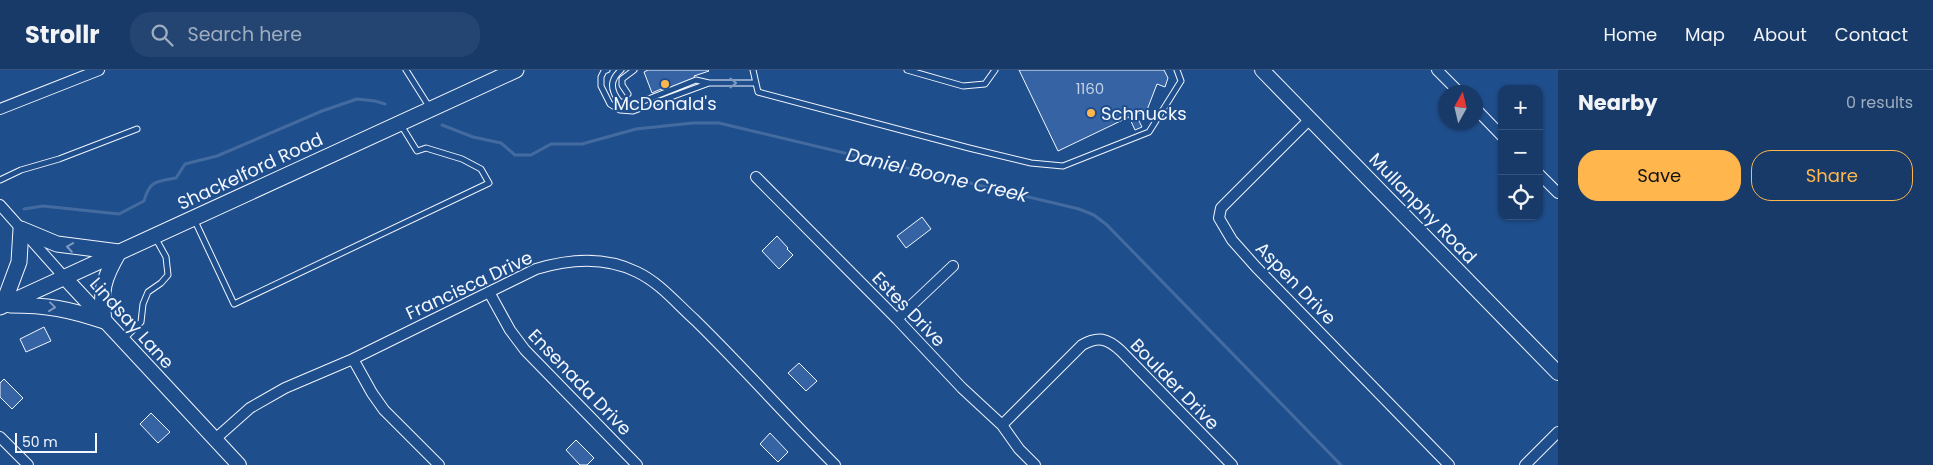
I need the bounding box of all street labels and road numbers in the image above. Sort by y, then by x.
street label: Shackelford Road [173,126,327,216]
street label: Mullanphy Road [1364,147,1482,269]
street label: Aspen Drive [1250,236,1342,330]
street label: Francisca Drive [402,245,536,325]
street label: Estes Drive [867,266,951,352]
street label: Lindsay Lane [84,272,180,374]
street label: Ensenada Drive [523,323,637,441]
street label: Boulder Drive [1125,333,1225,435]

